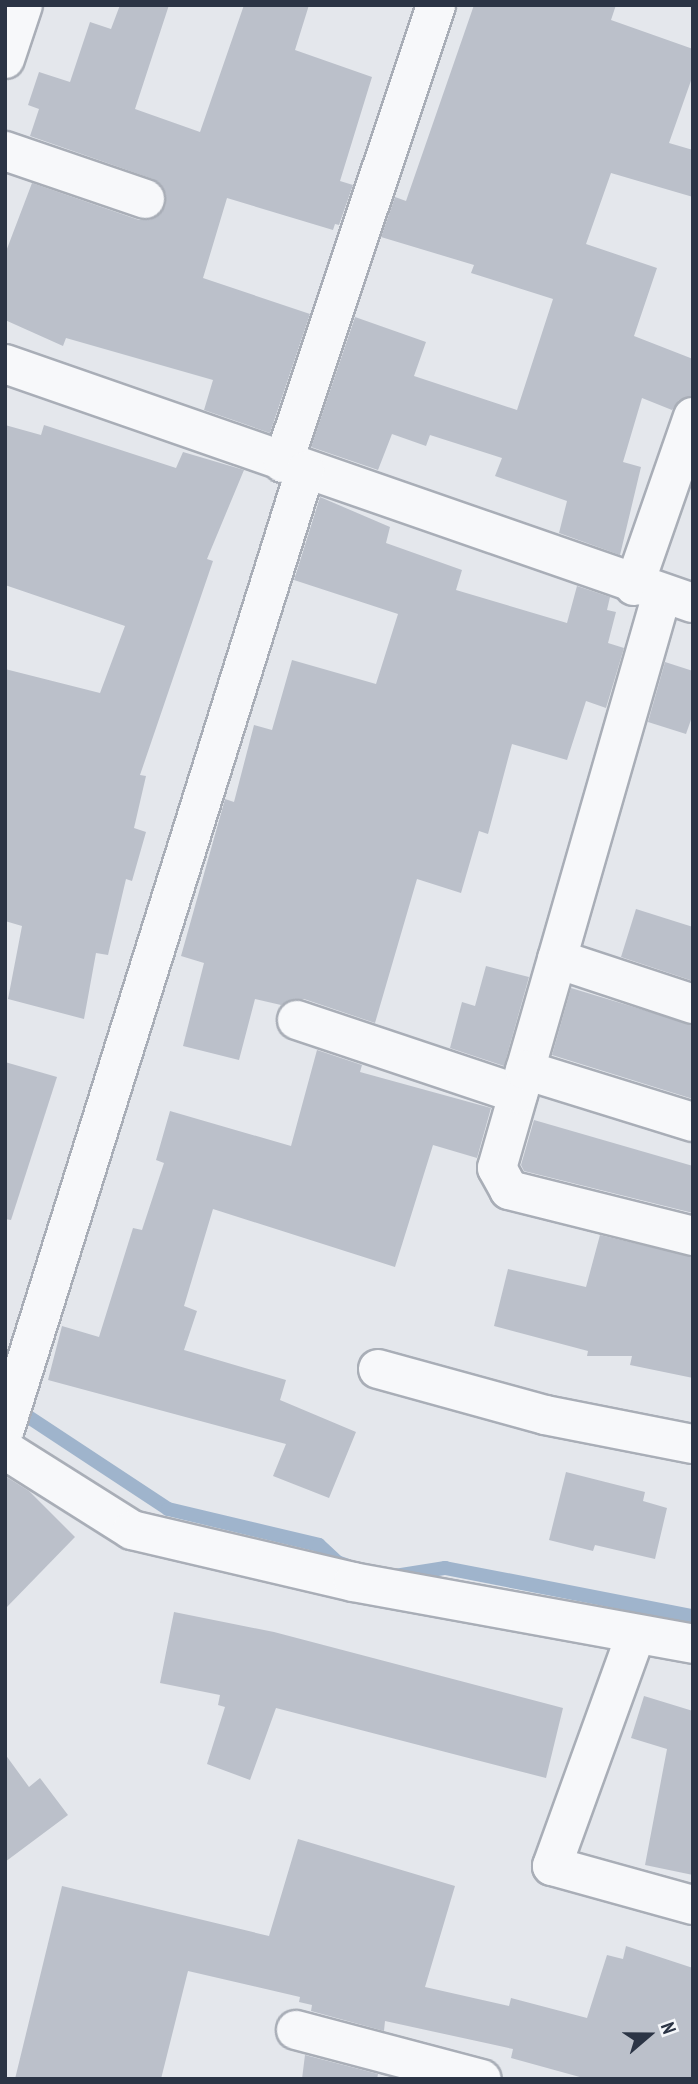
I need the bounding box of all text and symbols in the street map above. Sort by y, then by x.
north arrow [614,2000,684,2070]
text: N [656,2019,682,2037]

